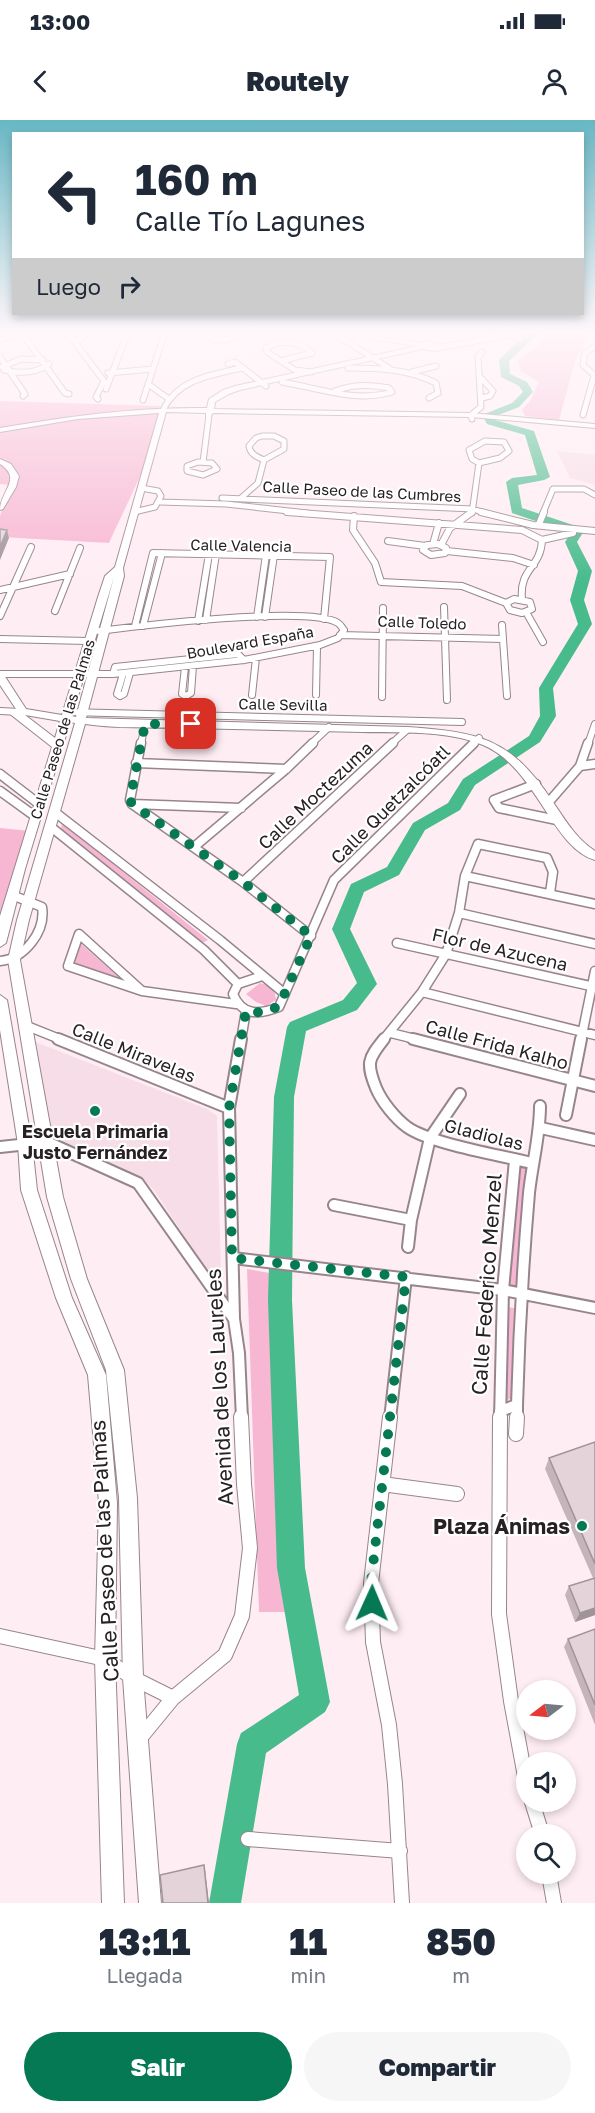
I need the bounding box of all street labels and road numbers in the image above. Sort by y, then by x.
street label: Calle Paseo de las Cumbres [262,477,462,505]
street label: Calle Valencia [190,535,292,555]
street label: Calle Toledo [377,611,467,633]
street label: Boulevard España [185,622,315,662]
street label: Calle Paseo de las Palmas [26,637,98,821]
street label: Calle Sevilla [238,694,328,714]
street label: Calle Moctezuma [253,736,377,854]
street label: Calle Quetzalcóatl [326,740,454,868]
street label: Flor de Azucena [430,923,570,975]
street label: Calle Frida Kalho [423,1014,571,1074]
street label: Calle Miravelas [69,1017,199,1087]
street label: Gladiolas [442,1114,526,1154]
street label: Calle Federico Menzel [465,1172,507,1396]
street label: Avenida de los Laureles [200,1268,238,1506]
street label: Calle Paseo de las Palmas [84,1419,124,1683]

